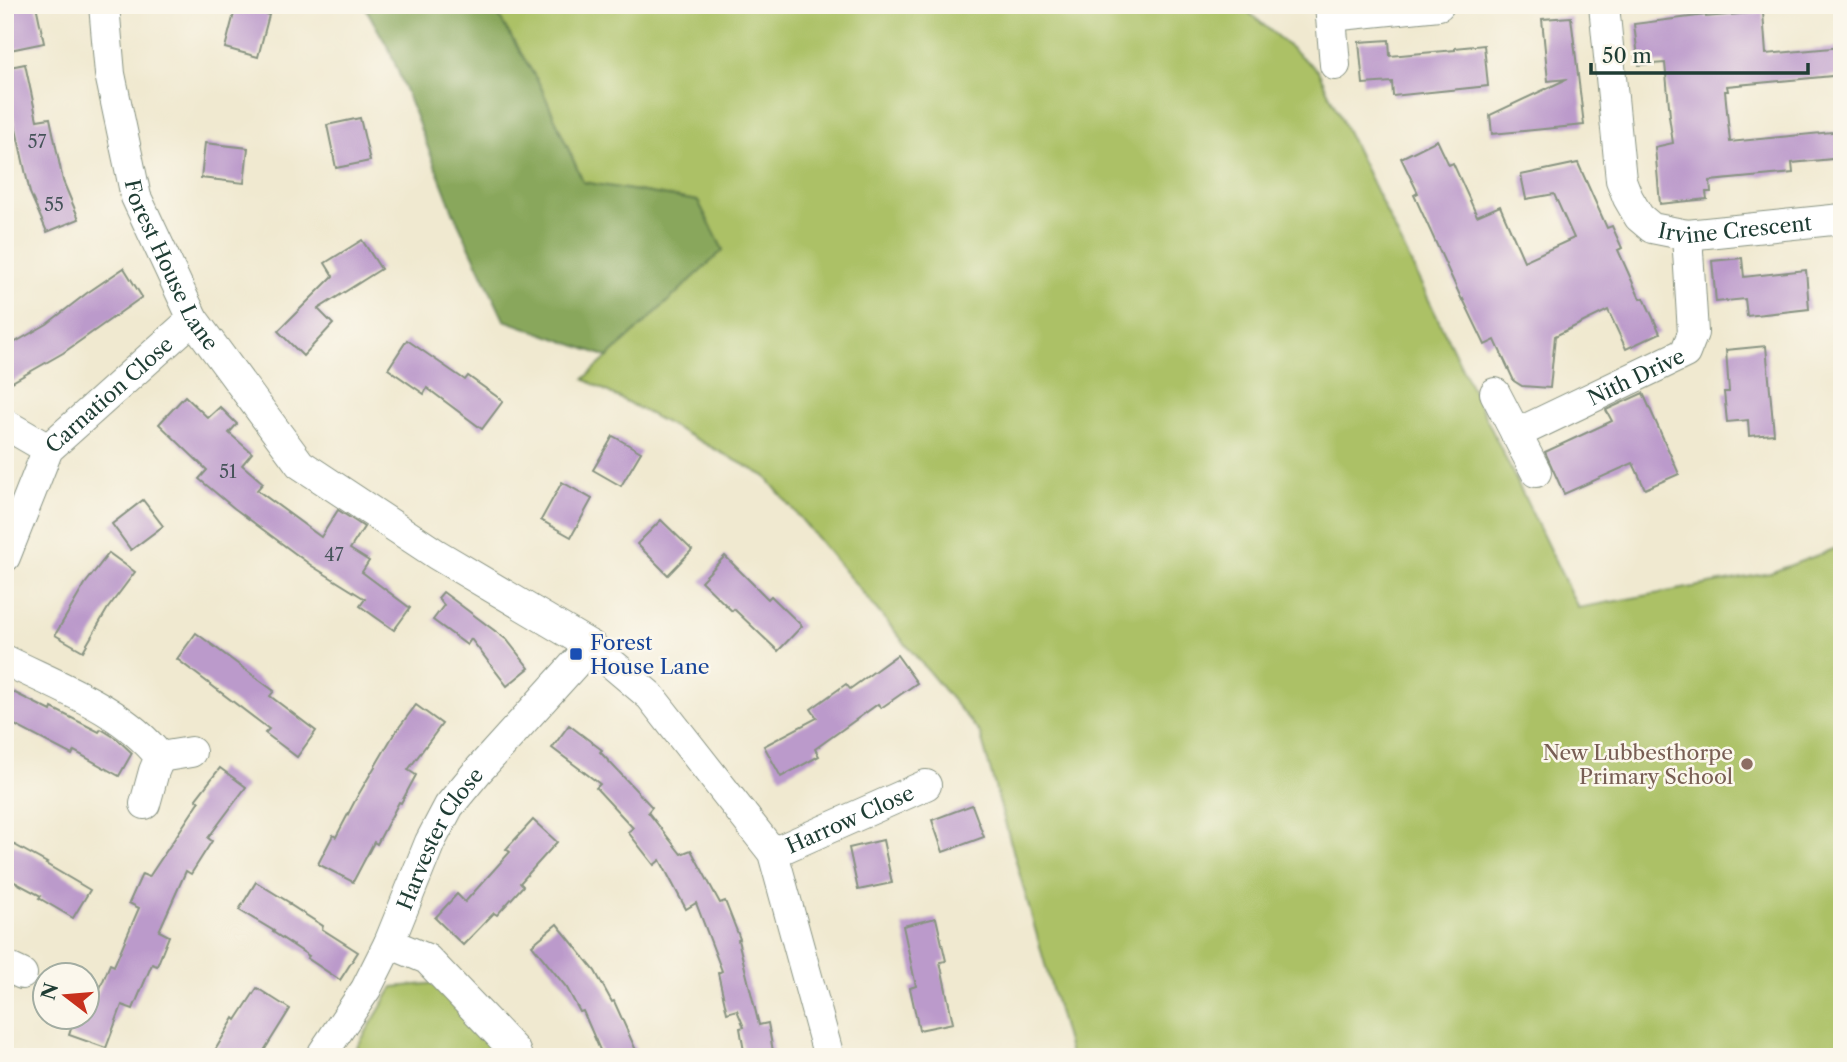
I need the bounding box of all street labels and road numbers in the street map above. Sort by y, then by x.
street label: Forest House Lane [120,177,224,355]
street label: Irvine Crescent [1656,210,1813,248]
street label: Carnation Close [40,331,178,458]
street label: Nith Drive [1583,343,1688,410]
street label: Harvester Close [391,762,488,913]
street label: Harrow Close [782,780,918,858]

